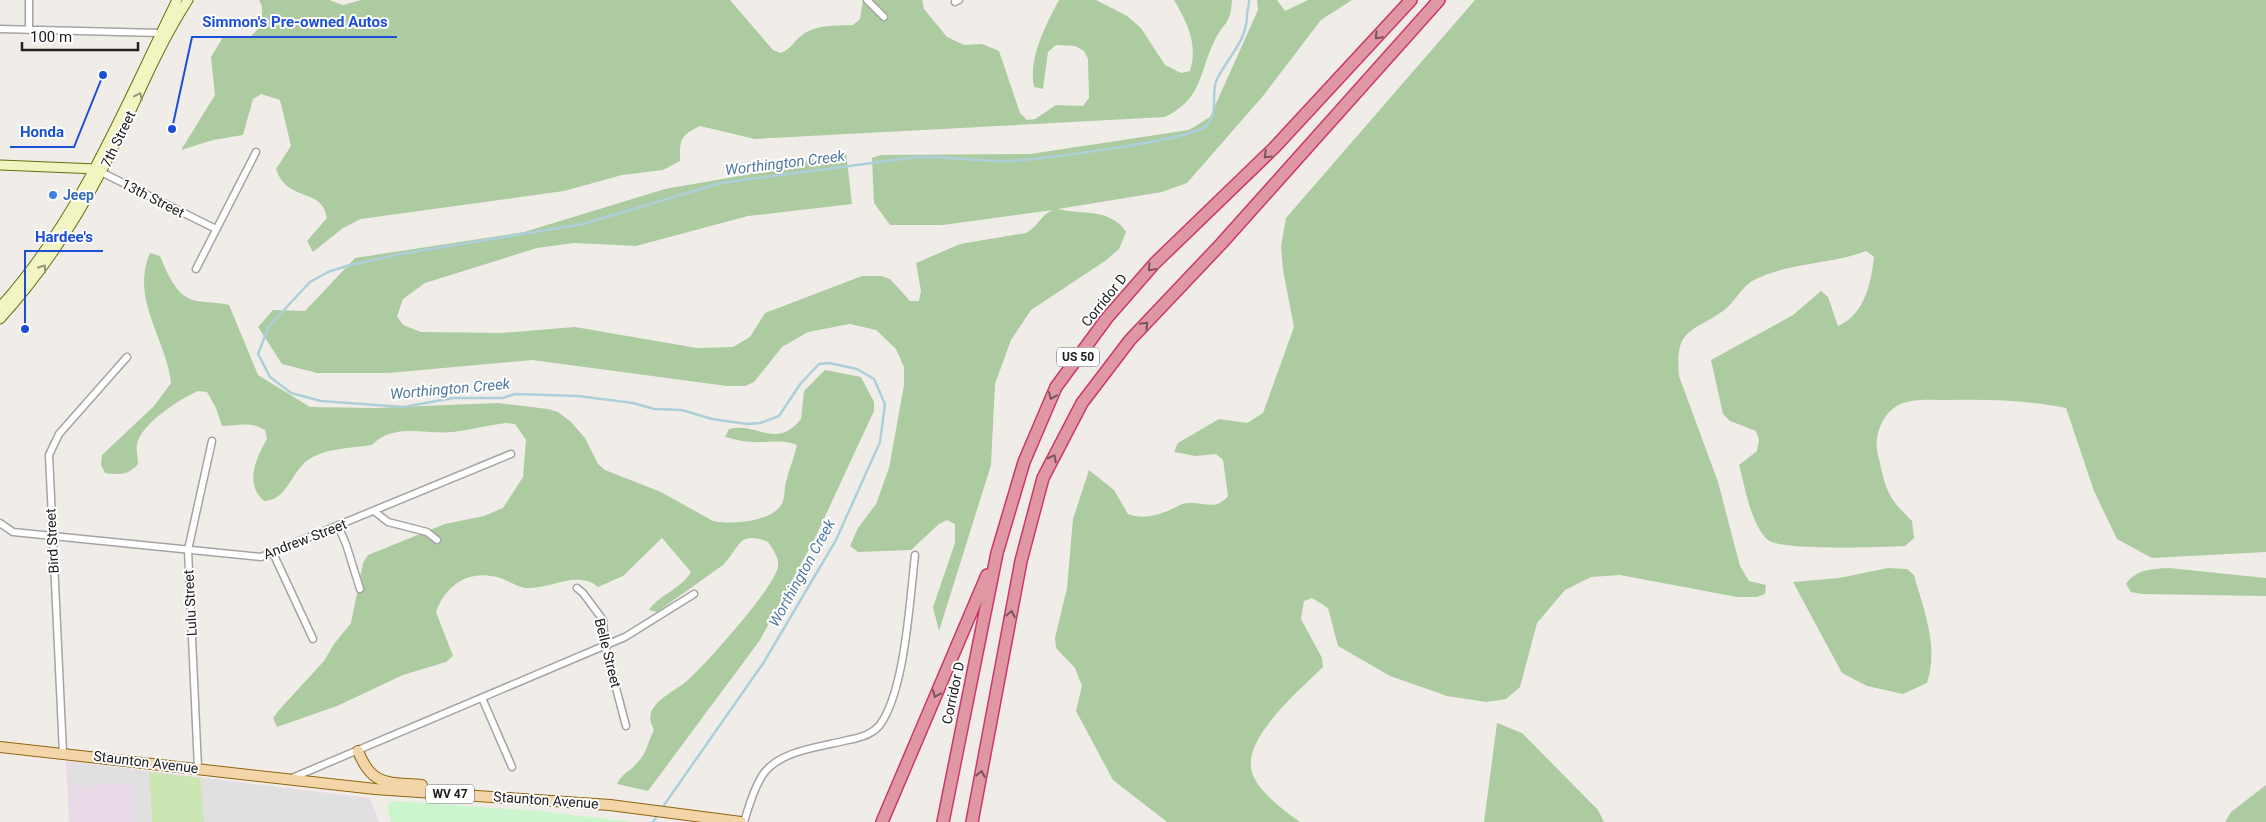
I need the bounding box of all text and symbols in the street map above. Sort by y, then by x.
callout: Simmon's Pre-owned Autos [192,7,397,37]
text: Simmon's Pre-owned Autos [202,13,388,31]
scale bar [22,20,139,52]
text: 100 m [30,28,72,46]
one-way arrow [1375,30,1384,39]
one-way arrow [132,92,143,101]
street label: 7th Street [98,108,139,170]
callout: Honda [10,117,74,147]
text: Honda [20,123,64,141]
water label: Worthington Creek [724,147,847,179]
one-way arrow [1264,149,1273,158]
street label: 13th Street [119,175,187,221]
place label: Jeep [63,187,94,203]
marker: Jeep [47,189,59,201]
callout: Hardee's [25,221,103,251]
text: Hardee's [35,228,93,246]
one-way arrow [1148,263,1157,272]
one-way arrow [37,264,46,274]
street label: Corridor D [1078,270,1130,330]
one-way arrow [1139,321,1148,330]
road number: US 50 [1057,348,1099,367]
water label: Worthington Creek [389,375,511,403]
one-way arrow [1047,392,1057,400]
one-way arrow [1047,454,1057,463]
street label: Bird Street [42,508,62,574]
water label: Worthington Creek [765,515,839,630]
street label: Andrew Street [261,516,349,562]
street label: Lulu Street [180,569,200,637]
one-way arrow [1006,610,1016,619]
street label: Belle Street [592,617,624,690]
street label: Corridor D [939,660,967,726]
one-way arrow [932,689,942,698]
street label: Staunton Avenue [93,748,199,776]
one-way arrow [976,770,986,778]
road number: WV 47 [426,784,474,804]
street label: Staunton Avenue [493,788,599,812]

